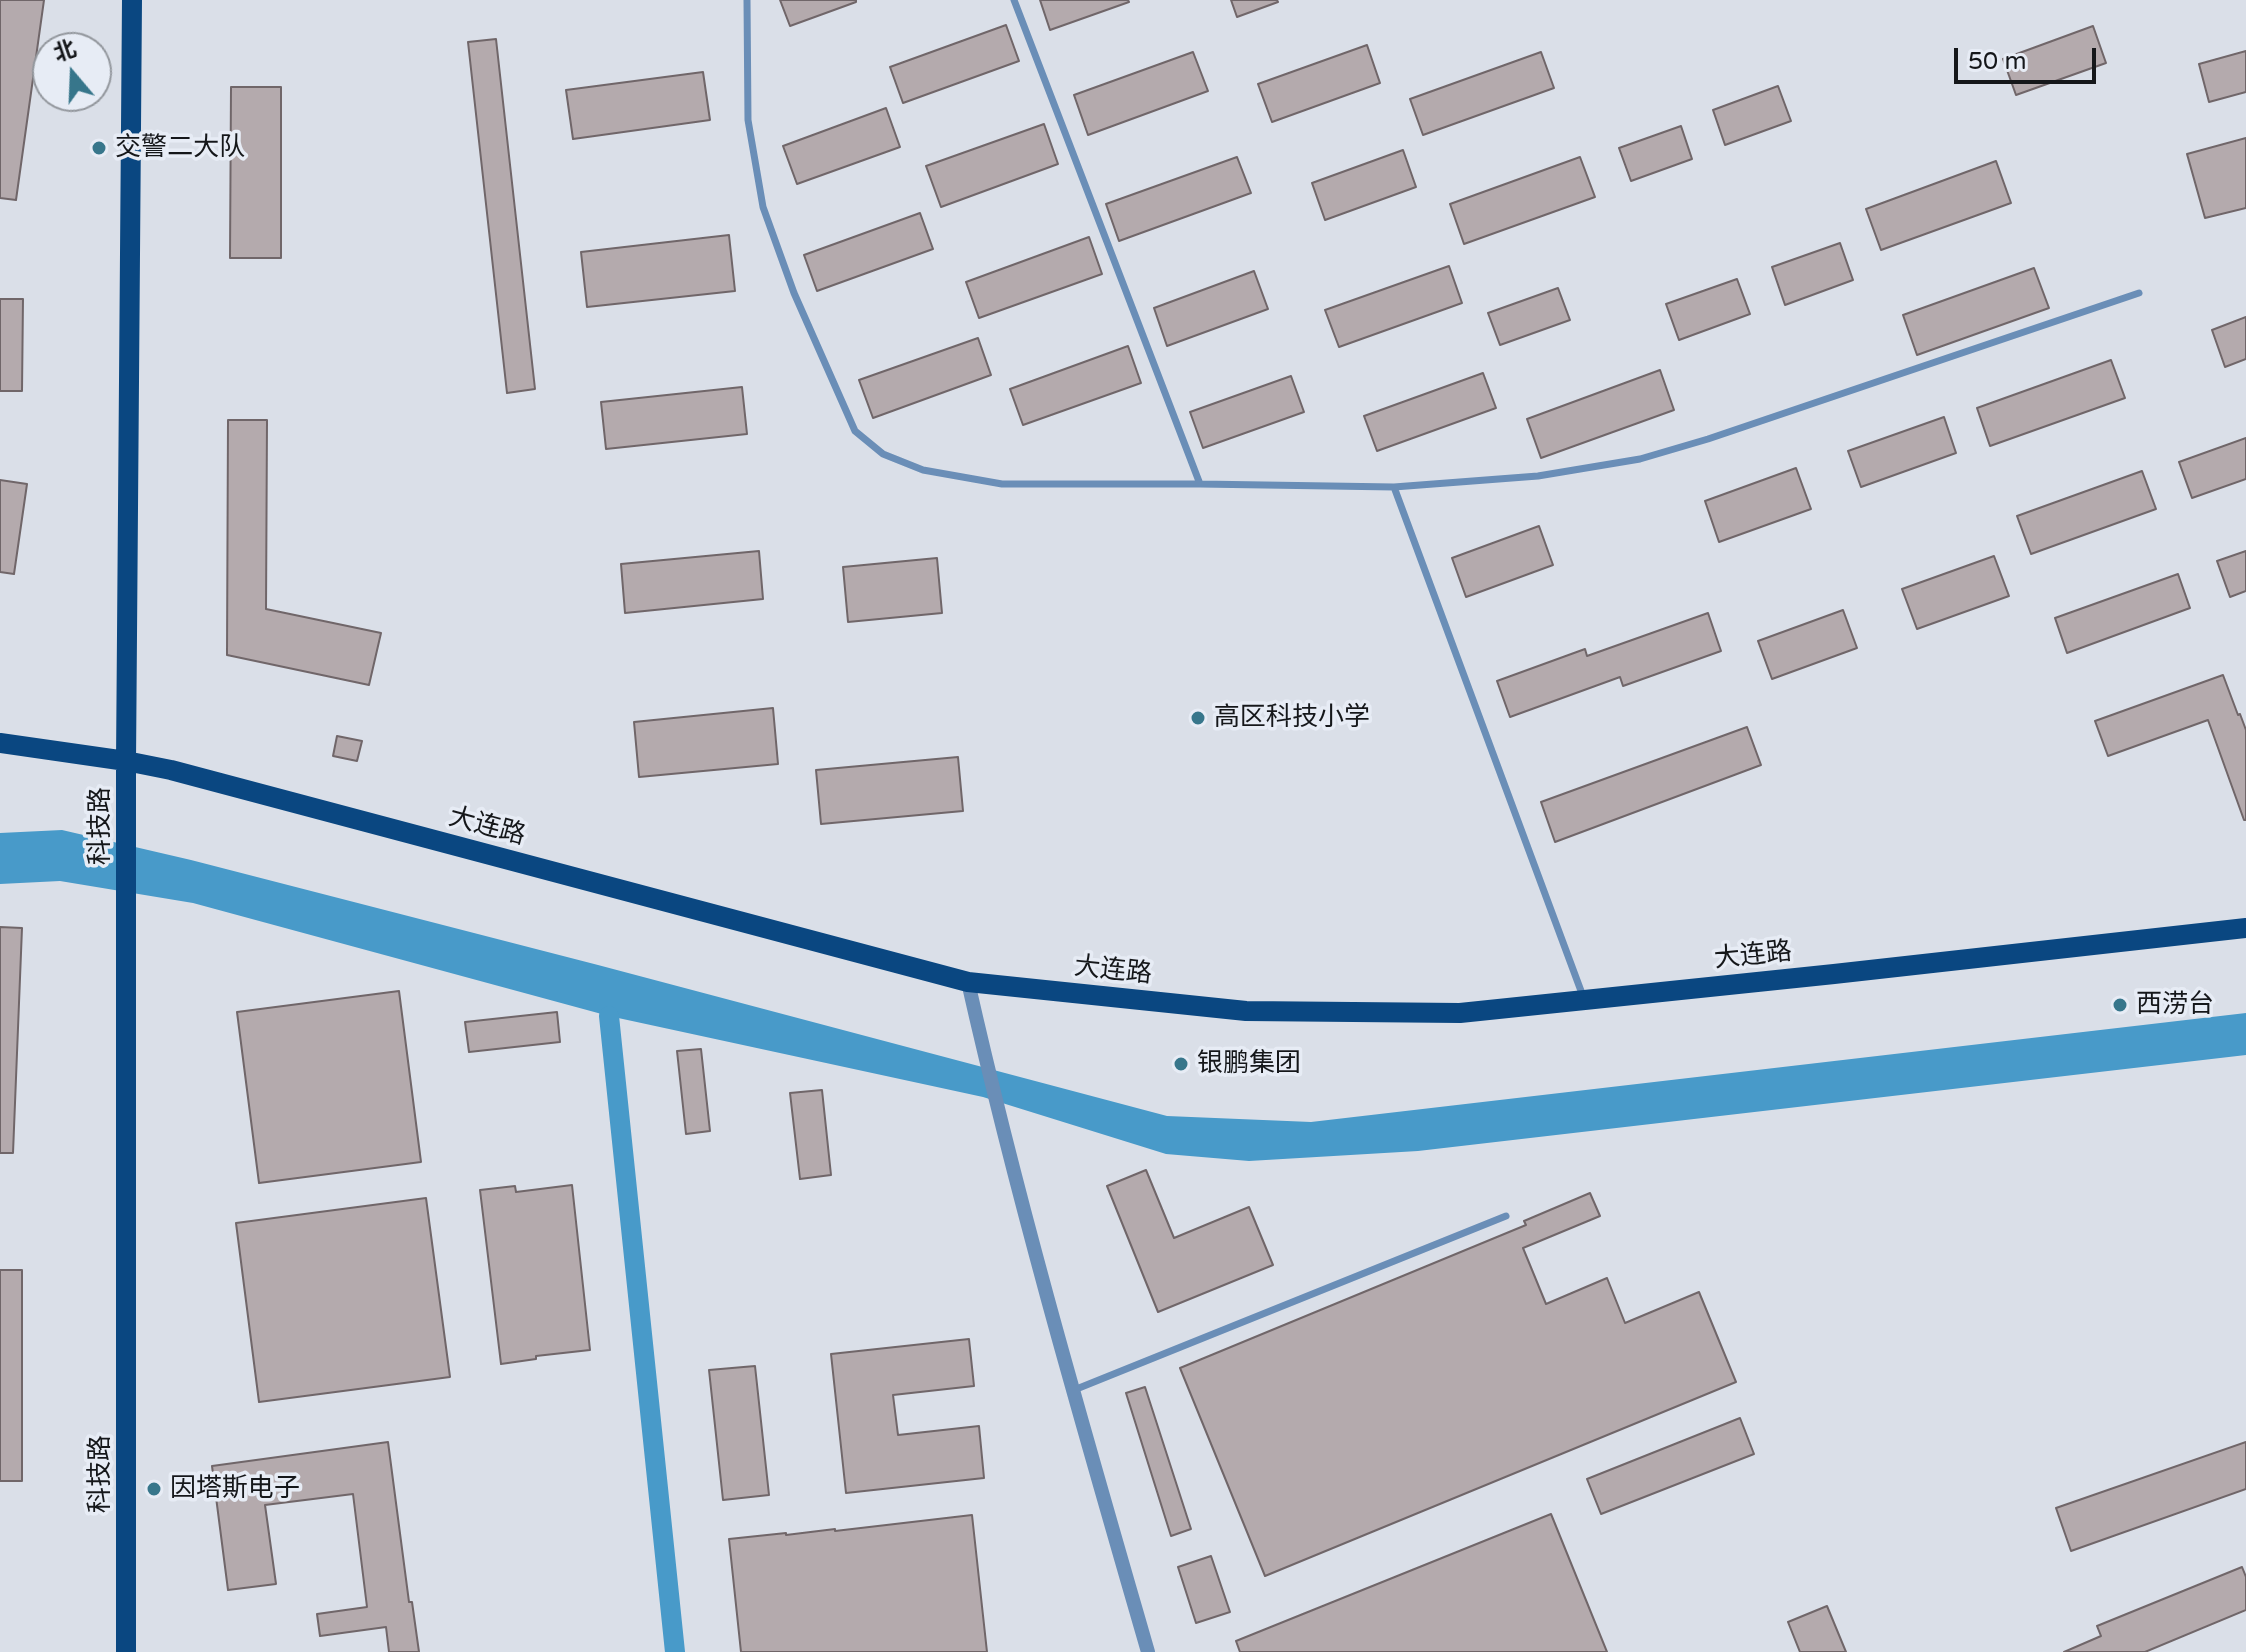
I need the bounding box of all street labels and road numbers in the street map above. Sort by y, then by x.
street label: 科技路 [85,787,117,865]
street label: 大连路 [445,802,529,852]
street label: 大连路 [1713,936,1793,976]
street label: 大连路 [1073,951,1153,991]
street label: 科技路 [85,1435,117,1513]

